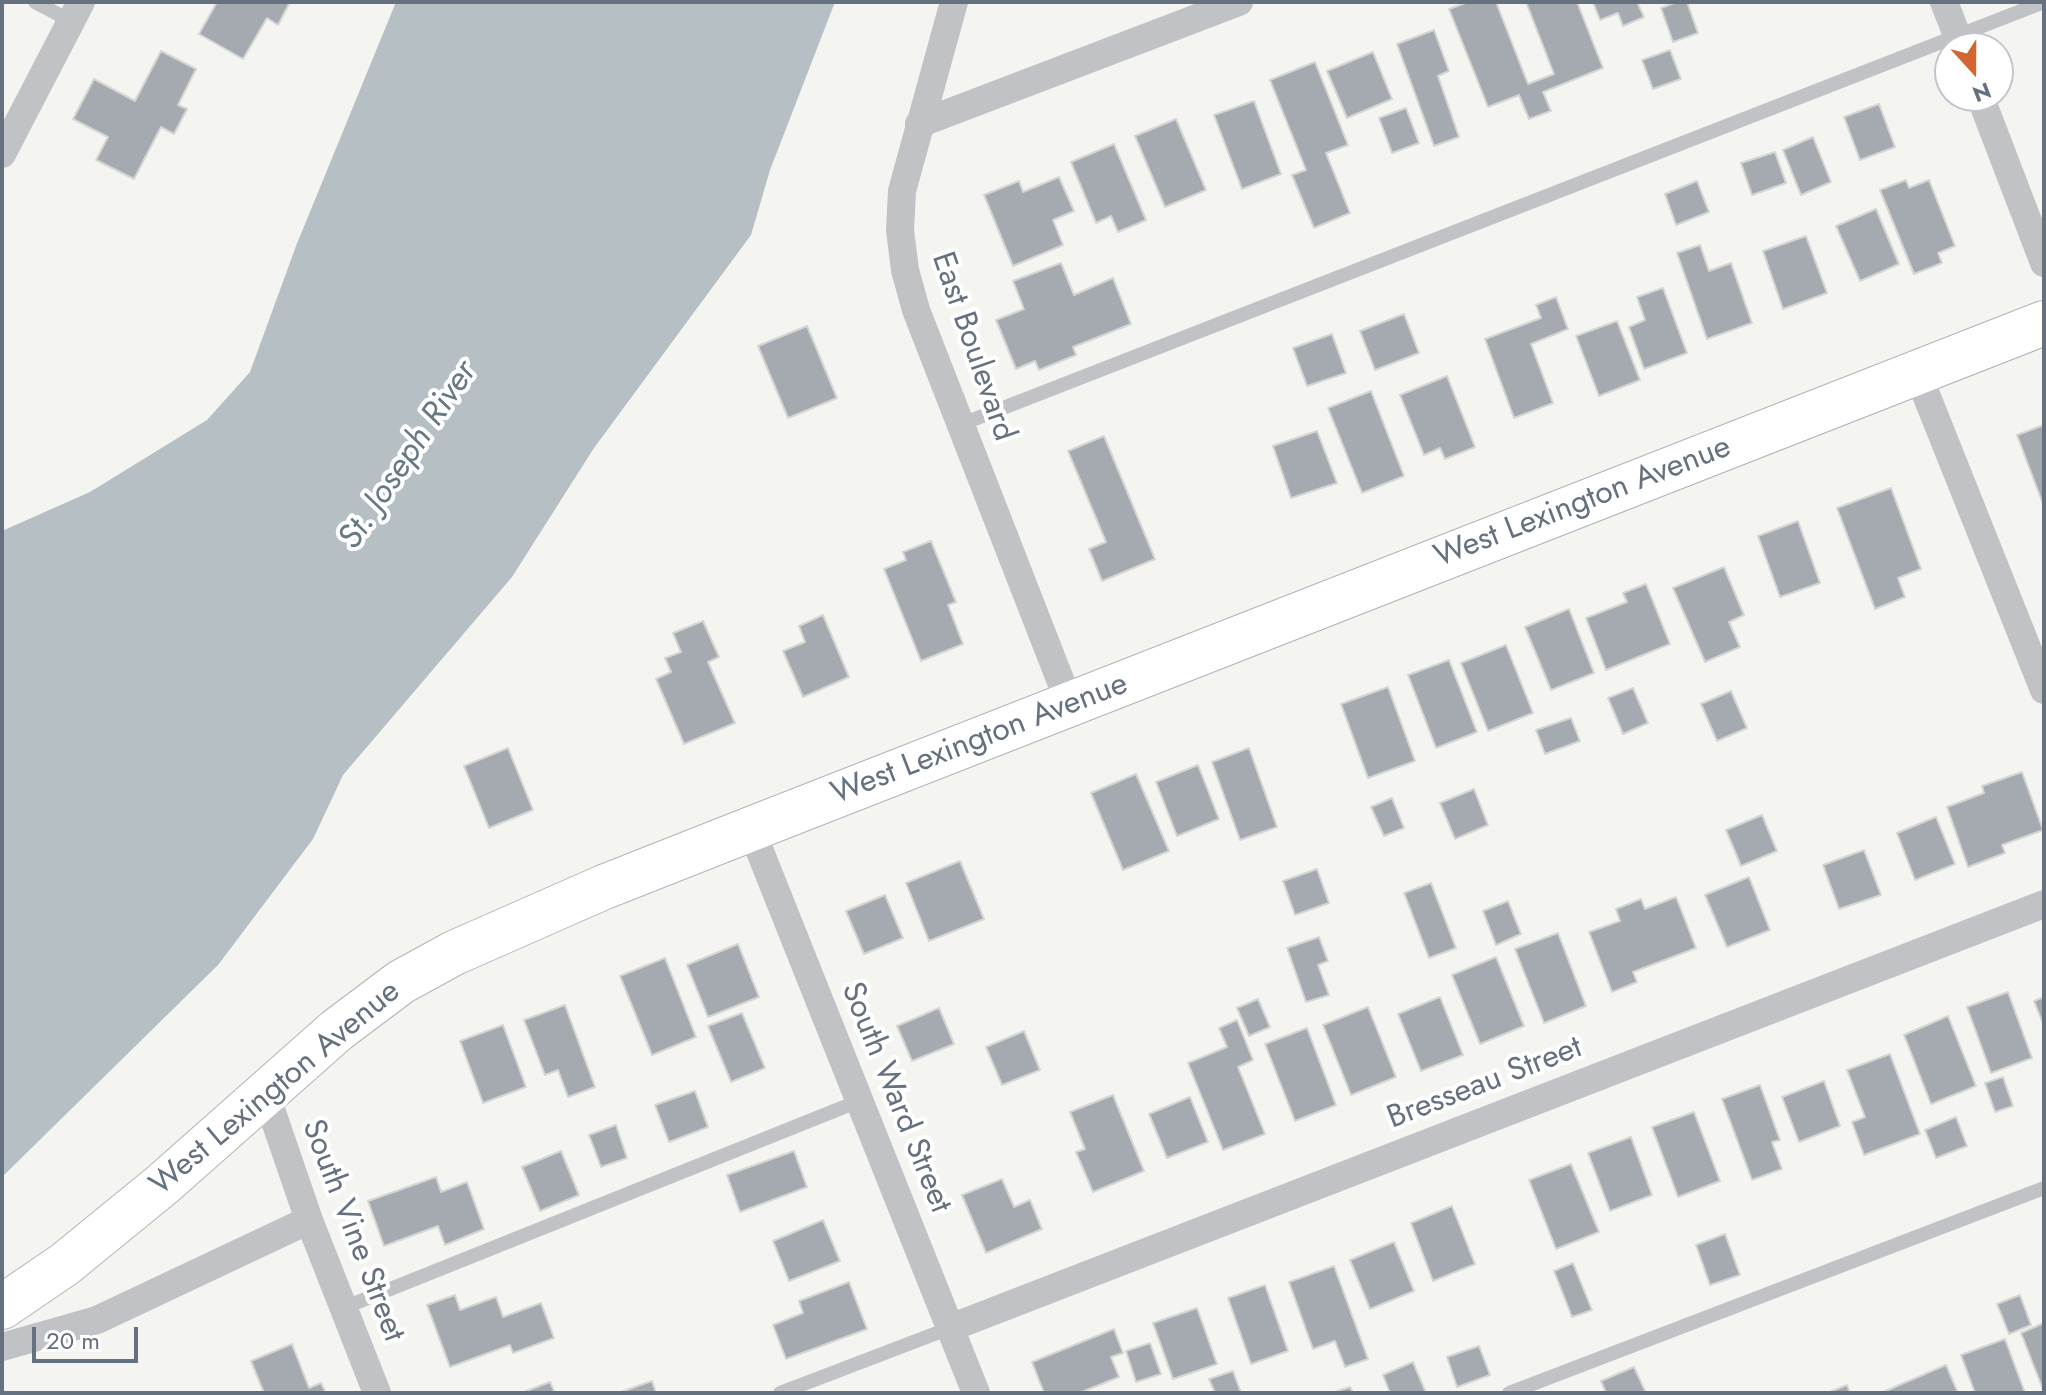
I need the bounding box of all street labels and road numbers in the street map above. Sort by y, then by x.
street label: East Boulevard [922,247,1022,447]
street label: West Lexington Avenue [1429,429,1737,577]
street label: West Lexington Avenue [826,666,1134,814]
street label: West Lexington Avenue [143,973,409,1205]
street label: South Ward Street [831,977,959,1219]
street label: Bresseau Street [1382,1029,1588,1139]
street label: South Vine Street [292,1115,412,1347]

